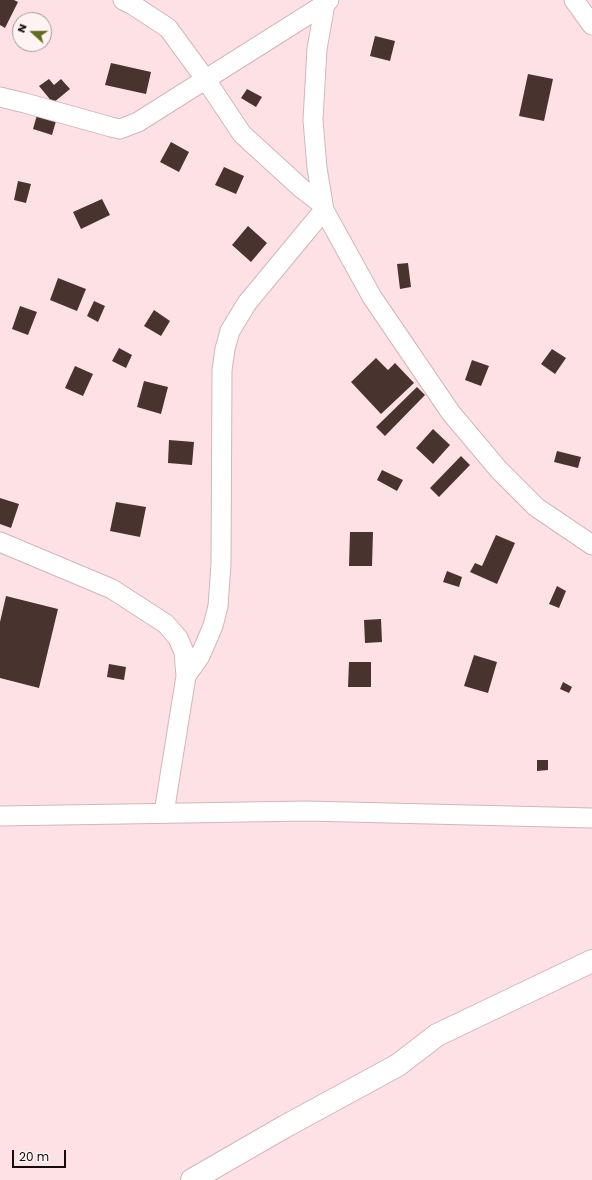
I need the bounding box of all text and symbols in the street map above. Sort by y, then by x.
north arrow [12,12,52,52]
text: N [13,21,31,35]
scale bar [14,1142,68,1168]
text: 20 m [19,1148,49,1165]

